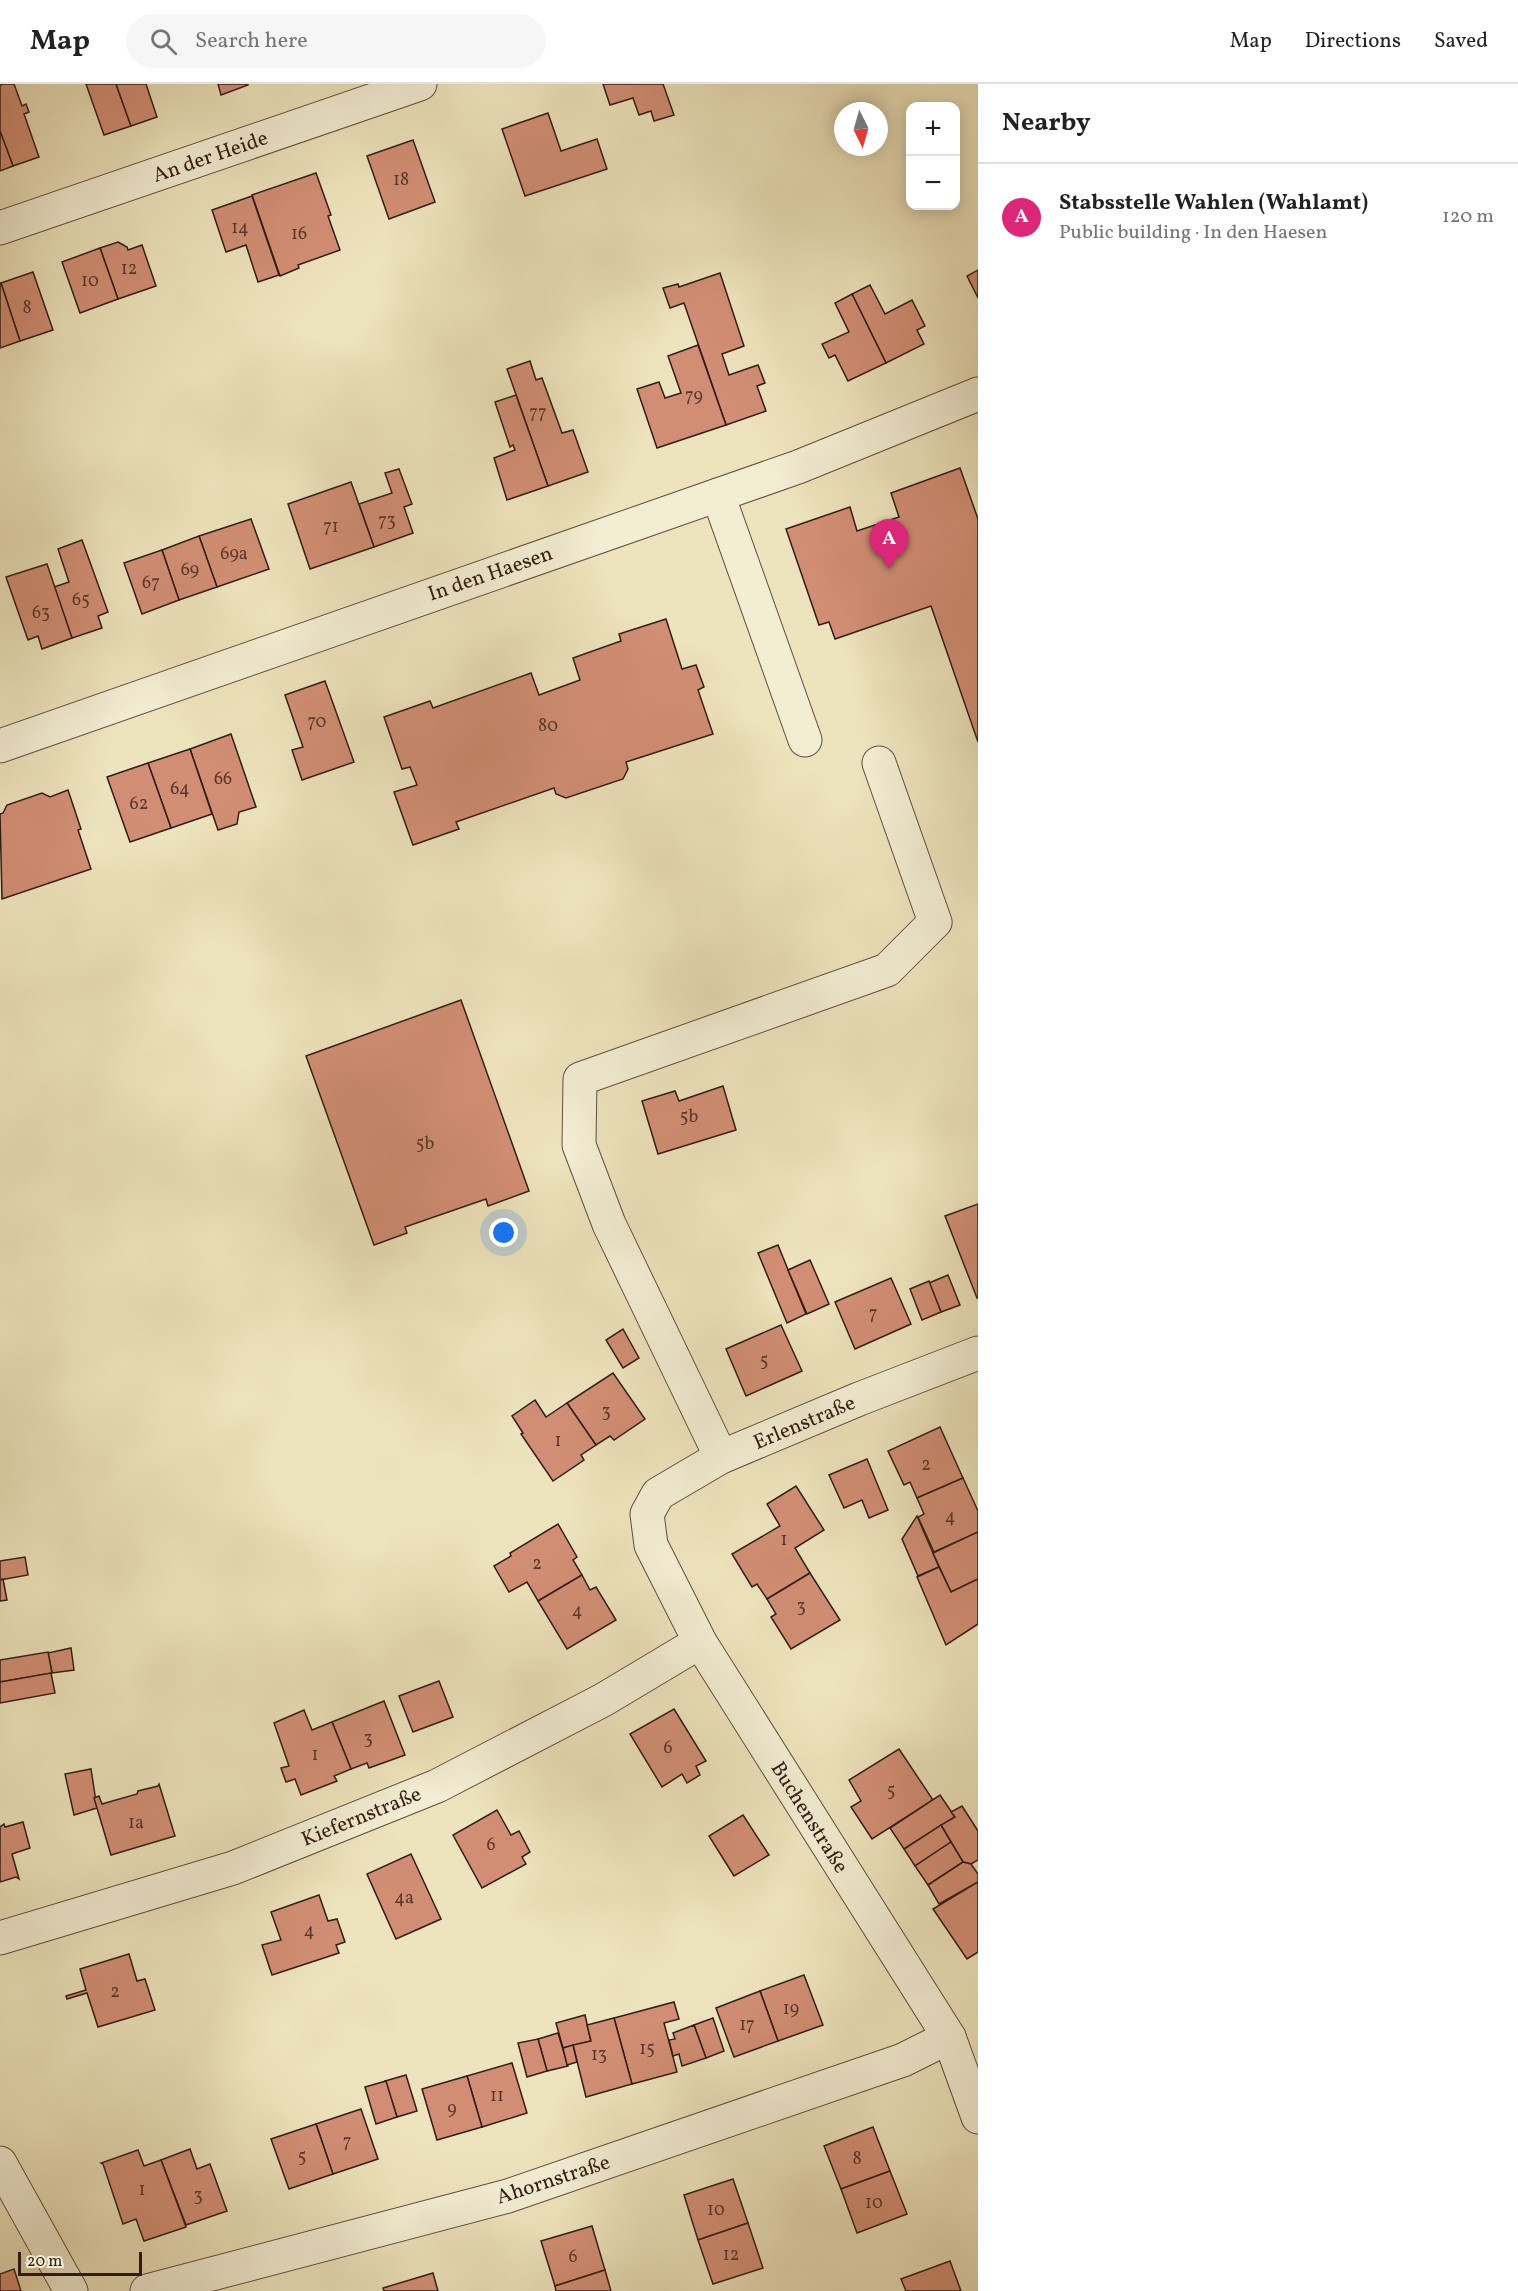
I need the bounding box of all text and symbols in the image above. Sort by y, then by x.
search box [126,14,546,68]
text: Map [30,22,90,61]
icon: search [147,25,180,58]
text: Search here [195,26,308,57]
text: Map [1230,27,1272,56]
text: Directions [1305,27,1401,56]
text: Saved [1434,27,1488,56]
north arrow [834,102,888,156]
map controls [906,102,960,210]
button: + [906,102,960,156]
text: Nearby [1002,105,1091,141]
street label: An der Heide [149,124,272,191]
button: − [906,156,960,210]
house number: 18 [393,168,409,193]
text: Stabsstelle Wahlen (Wahlamt) [1059,188,1368,219]
text: A [1014,203,1029,231]
text: 120 m [1442,203,1494,231]
house number: 14 [231,216,249,241]
text: Public building · In den Haesen [1059,219,1327,247]
house number: 16 [291,222,307,247]
house number: 12 [121,257,137,282]
house number: 10 [81,269,99,294]
house number: 8 [22,296,32,321]
house number: 79 [685,384,703,409]
house number: 77 [529,401,547,426]
house number: 73 [378,509,396,534]
house number: 71 [323,515,339,540]
pin: A [870,520,908,569]
street label: In den Haesen [424,539,557,609]
house number: 69a [220,542,248,567]
house number: 69 [181,558,199,583]
house number: 67 [142,571,160,596]
house number: 65 [72,588,90,613]
house number: 63 [32,601,50,626]
house number: 70 [308,710,327,735]
house number: 80 [538,714,558,739]
house number: 66 [214,767,232,792]
house number: 64 [170,777,190,802]
house number: 62 [130,792,148,817]
house number: 5b [680,1105,698,1130]
house number: 5b [416,1132,434,1157]
your location [489,1218,518,1247]
house number: 7 [869,1302,877,1327]
house number: 5 [760,1349,768,1374]
street label: Erlenstraße [749,1389,860,1458]
house number: 3 [601,1400,611,1425]
house number: 1 [555,1429,561,1454]
house number: 2 [921,1453,931,1478]
house number: 4 [945,1505,955,1530]
house number: 1 [781,1528,787,1553]
house number: 2 [532,1552,542,1577]
house number: 3 [796,1595,806,1620]
house number: 4 [572,1599,582,1624]
house number: 3 [363,1727,373,1752]
house number: 6 [663,1736,673,1761]
house number: 1 [312,1743,318,1768]
street label: Buchenstraße [763,1756,855,1879]
house number: 5 [887,1779,895,1804]
street label: Kiefernstraße [297,1780,426,1855]
house number: 1a [128,1811,144,1836]
house number: 6 [486,1833,496,1858]
house number: 4a [394,1886,414,1911]
house number: 4 [304,1919,314,1944]
house number: 2 [110,1980,120,2005]
house number: 19 [783,1997,799,2022]
house number: 17 [739,2013,755,2038]
house number: 15 [639,2037,655,2062]
house number: 13 [591,2043,607,2068]
house number: 11 [490,2084,504,2109]
house number: 9 [447,2097,457,2122]
house number: 7 [343,2130,351,2155]
house number: 5 [298,2145,306,2170]
house number: 8 [852,2147,862,2172]
street label: Ahornstraße [493,2148,614,2212]
house number: 1 [139,2178,145,2203]
house number: 3 [193,2184,203,2209]
house number: 10 [865,2191,883,2216]
house number: 10 [707,2198,725,2223]
house number: 12 [723,2243,739,2268]
house number: 6 [568,2245,578,2270]
scale bar [18,2249,142,2276]
text: 20 m [27,2251,62,2273]

